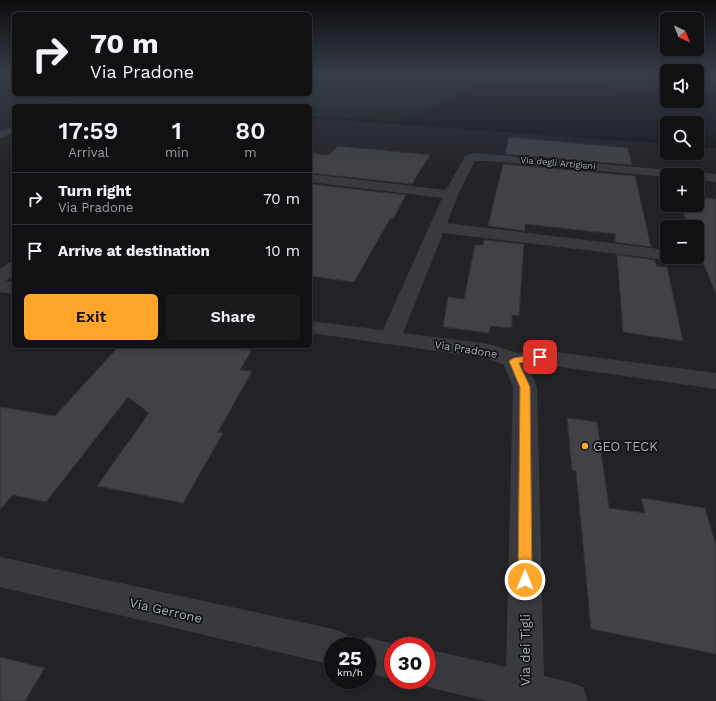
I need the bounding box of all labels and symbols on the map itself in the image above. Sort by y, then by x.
north arrow [660,12,704,56]
street label: Via degli Artigiani [520,155,596,171]
street label: Via Pradone [433,338,498,361]
pin [523,340,557,374]
place label: GEO TECK [593,439,658,454]
marker: GEO TECK [580,441,590,451]
position arrow [504,559,546,601]
street label: Via Gerrone [128,595,204,626]
street label: Via dei Tigli [518,614,533,686]
speed limit sign: 30 [384,637,436,689]

